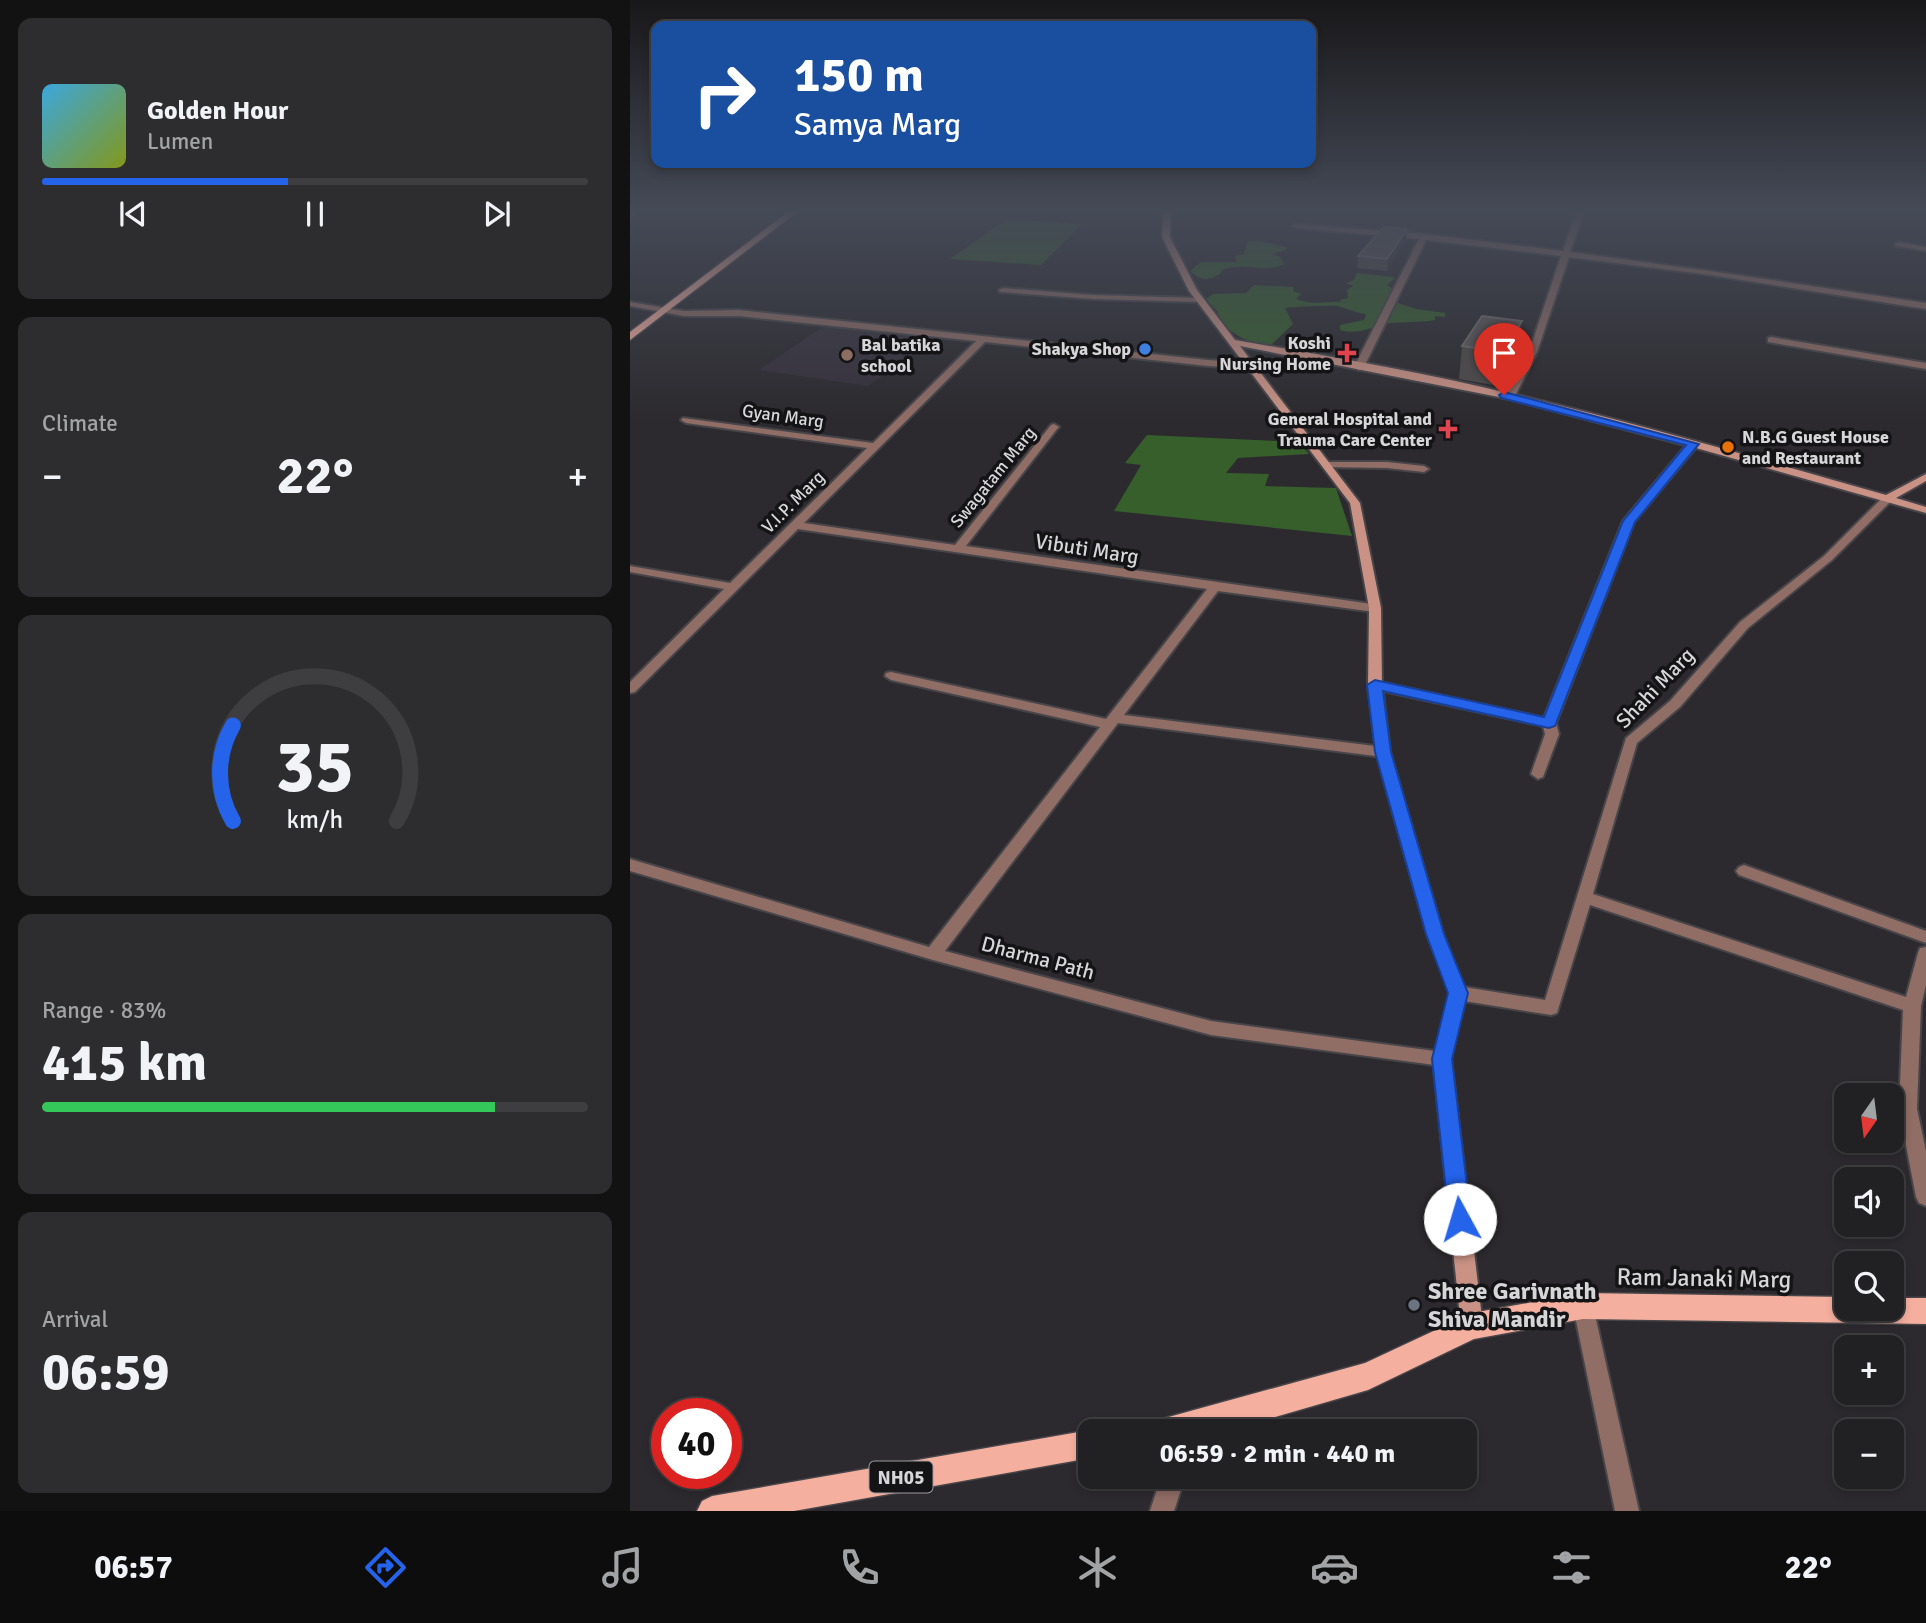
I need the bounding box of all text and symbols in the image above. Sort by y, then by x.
text: 150 m [794,45,924,105]
icon: right [679,49,770,140]
text: Golden Hour [147,95,288,127]
text: Samya Marg [794,105,961,144]
text: Lumen [147,127,213,156]
icon: previous [114,195,152,233]
icon: pause [296,195,334,233]
icon: next [478,195,516,233]
pin [1474,323,1534,395]
place label: Koshi Nursing Home [1219,332,1331,375]
place label: Bal batika school [861,334,940,377]
icon: arrive [1485,334,1523,372]
place label: Shakya Shop [1032,338,1131,360]
marker: Shakya Shop [1137,341,1153,357]
marker: Koshi Nursing Home [1337,343,1357,363]
marker: Bal batika school [839,347,855,363]
street label: Gyan Marg [741,399,825,433]
place label: General Hospital and Trauma Care Center [1268,408,1433,451]
text: Climate [42,409,118,438]
marker: General Hospital and Trauma Care Center [1438,419,1458,439]
street label: Swagatam Marg [946,422,1040,532]
place label: N.B.G Guest House and Restaurant [1742,426,1889,469]
marker: N.B.G Guest House and Restaurant [1720,439,1736,455]
text: 22° [277,444,353,508]
text: − [42,453,63,500]
text: + [567,453,588,500]
street label: V.I.P. Marg [757,466,829,538]
street label: Vibuti Marg [1033,528,1141,570]
street label: Shahi Marg [1610,642,1700,734]
text: 35 [276,724,354,813]
text: km/h [287,804,343,835]
street label: Dharma Path [979,930,1097,986]
text: Range · 83% [42,996,166,1025]
text: 415 km [42,1031,207,1095]
north arrow [1834,1083,1904,1153]
map controls [1834,1083,1904,1489]
button: sound [1834,1167,1904,1237]
position arrow [1423,1182,1497,1256]
button: search [1834,1251,1904,1321]
street label: Ram Janaki Marg [1616,1261,1792,1295]
place label: Shree Garivnath Shiva Mandir [1428,1276,1597,1334]
marker: Shree Garivnath Shiva Mandir [1406,1297,1422,1313]
text: Arrival [42,1305,108,1334]
button: + [1834,1335,1904,1405]
text: 06:59 [42,1340,170,1404]
speed limit sign: 40 [651,1398,742,1489]
button: − [1834,1419,1904,1489]
text: 06:59 · 2 min · 440 m [1160,1438,1395,1470]
road number: NH05 [870,1462,932,1492]
icon: directions [361,1543,410,1592]
icon: music [598,1543,647,1592]
icon: phone [835,1543,884,1592]
icon: climate [1073,1543,1122,1592]
icon: car [1310,1543,1359,1592]
icon: filters [1547,1543,1596,1592]
text: 06:57 [94,1548,173,1587]
text: 22° [1784,1548,1832,1587]

